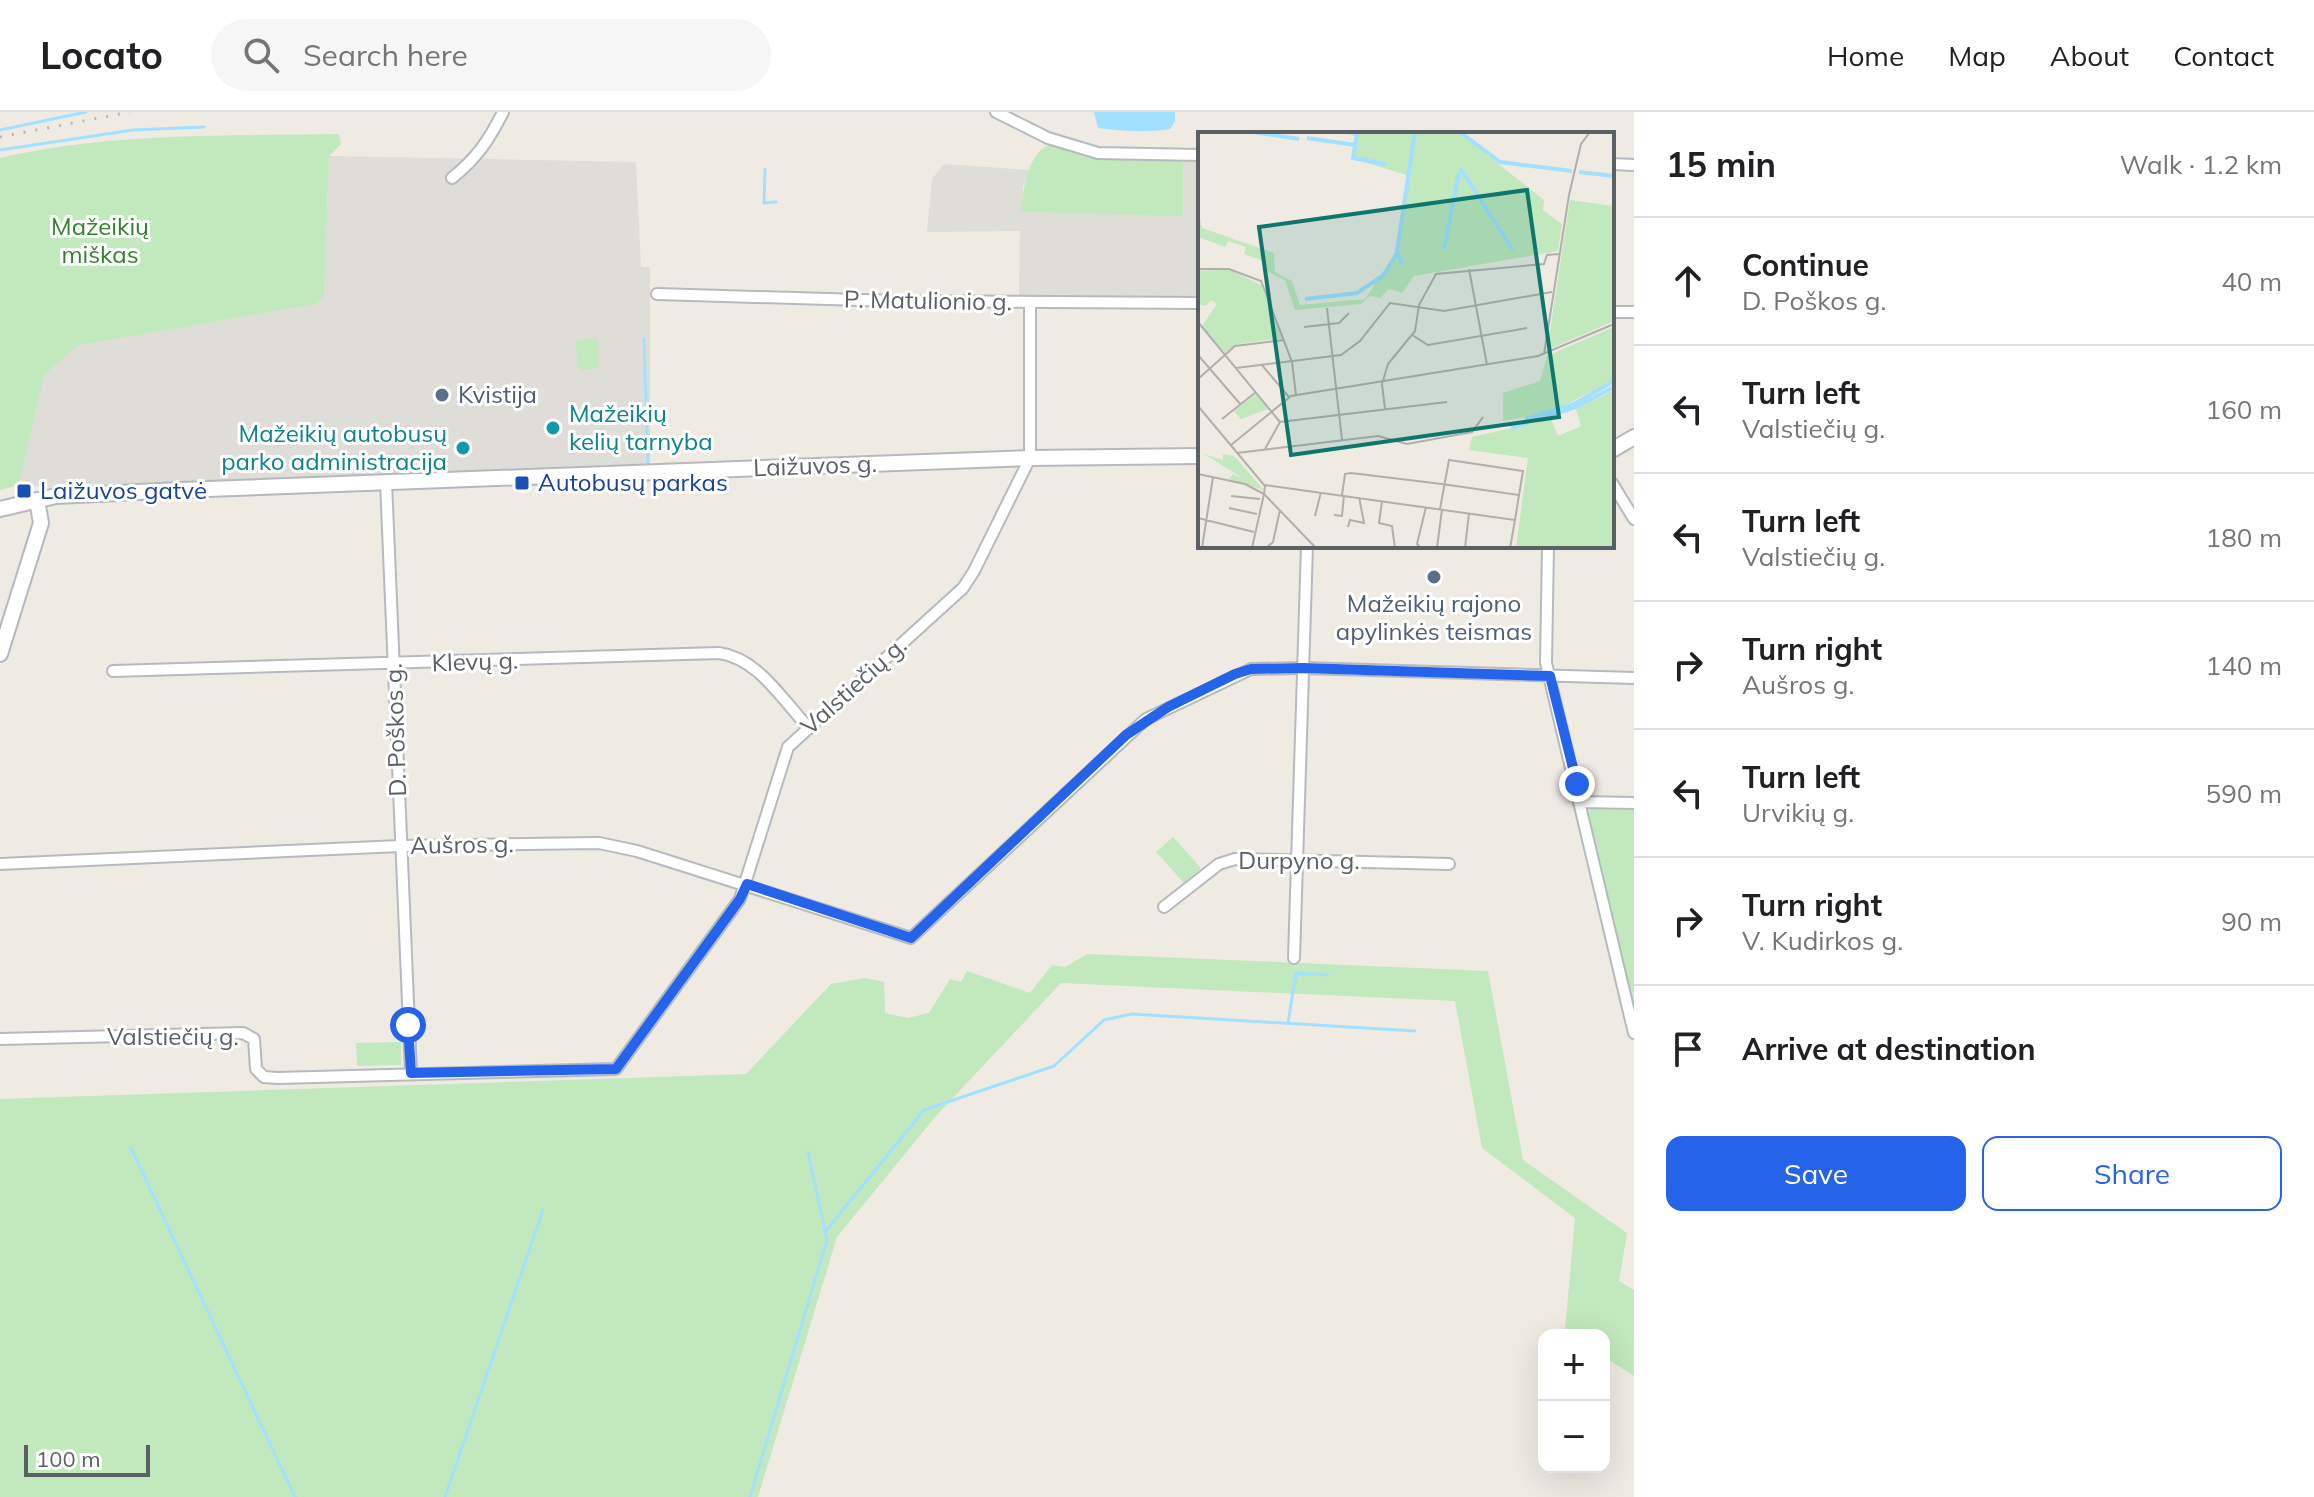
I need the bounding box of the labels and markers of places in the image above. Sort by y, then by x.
place label: Kvistija [458,379,537,409]
marker: Kvistija [433,386,451,404]
place label: Mažeikių kelių tarnyba [569,398,713,456]
place label: Mažeikių autobusų parko administracija [221,418,447,476]
marker: Mažeikių kelių tarnyba [544,419,562,437]
marker: Mažeikių autobusų parko administracija [454,439,472,457]
place label: Autobusų parkas [538,467,728,497]
marker: Autobusų parkas [513,474,531,492]
place label: Laižuvos gatvė [40,475,207,505]
marker: Laižuvos gatvė [15,482,33,500]
marker: Mažeikių rajono apylinkės teismas [1425,568,1443,586]
place label: Mažeikių rajono apylinkės teismas [1336,588,1532,646]

